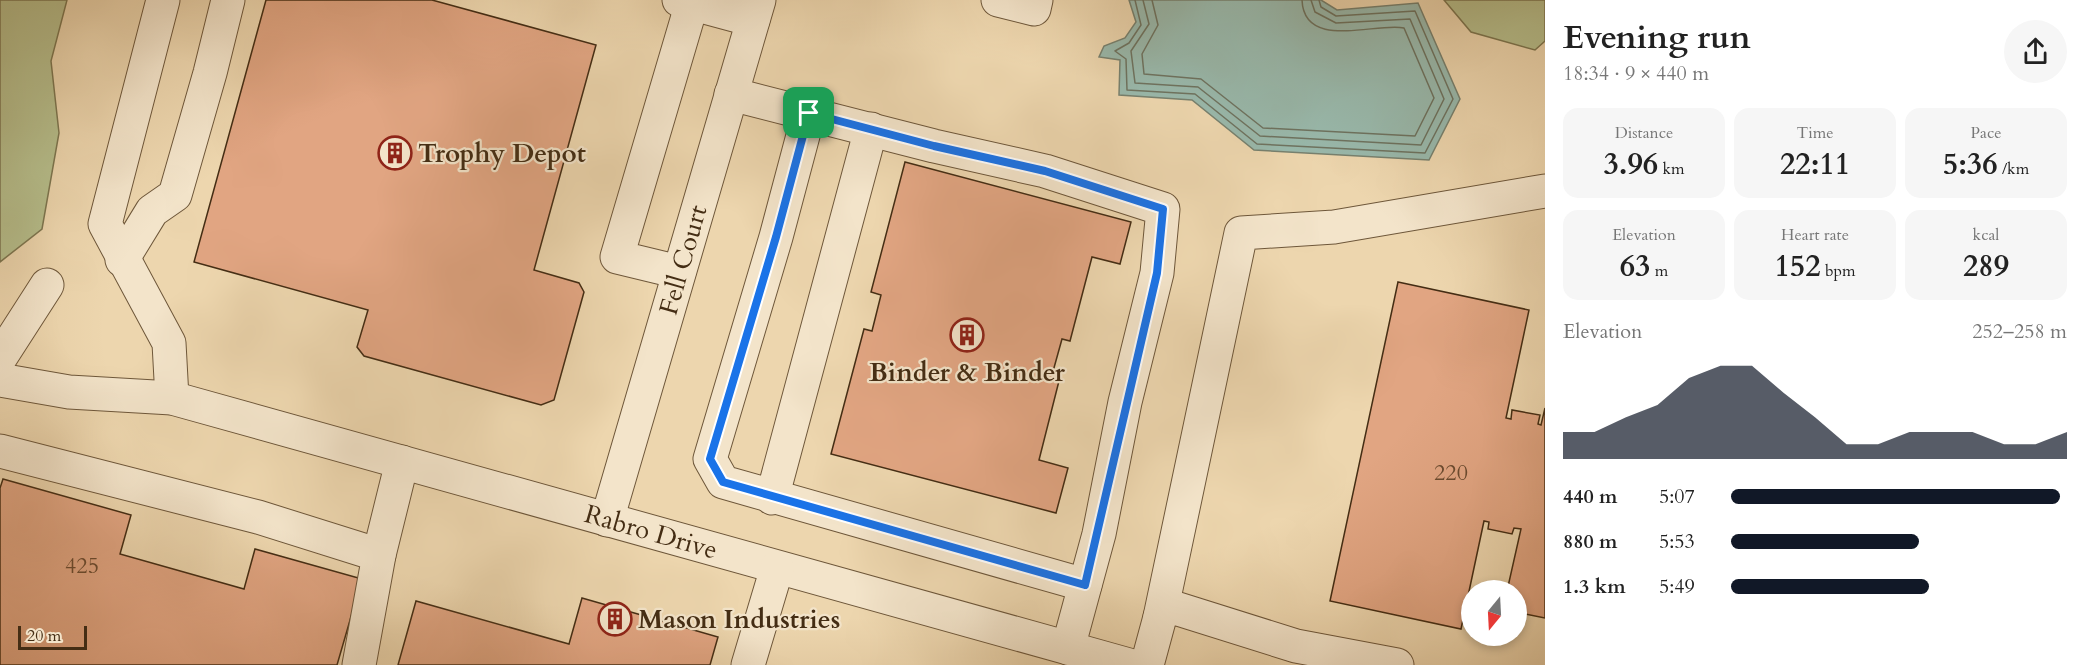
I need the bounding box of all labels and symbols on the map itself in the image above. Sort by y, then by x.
pin [783,87,834,138]
building icon: Trophy Depot [377,135,413,171]
place label: Trophy Depot [418,136,586,171]
street label: Fell Court [651,201,715,319]
building icon: Binder & Binder [949,317,985,353]
place label: Binder & Binder [869,355,1065,390]
house number: 220 [1434,458,1468,488]
street label: Rabro Drive [581,496,721,568]
house number: 425 [65,551,99,581]
north arrow [1461,580,1527,646]
building icon: Mason Industries [597,601,633,637]
place label: Mason Industries [638,602,840,637]
scale bar [18,623,87,650]

